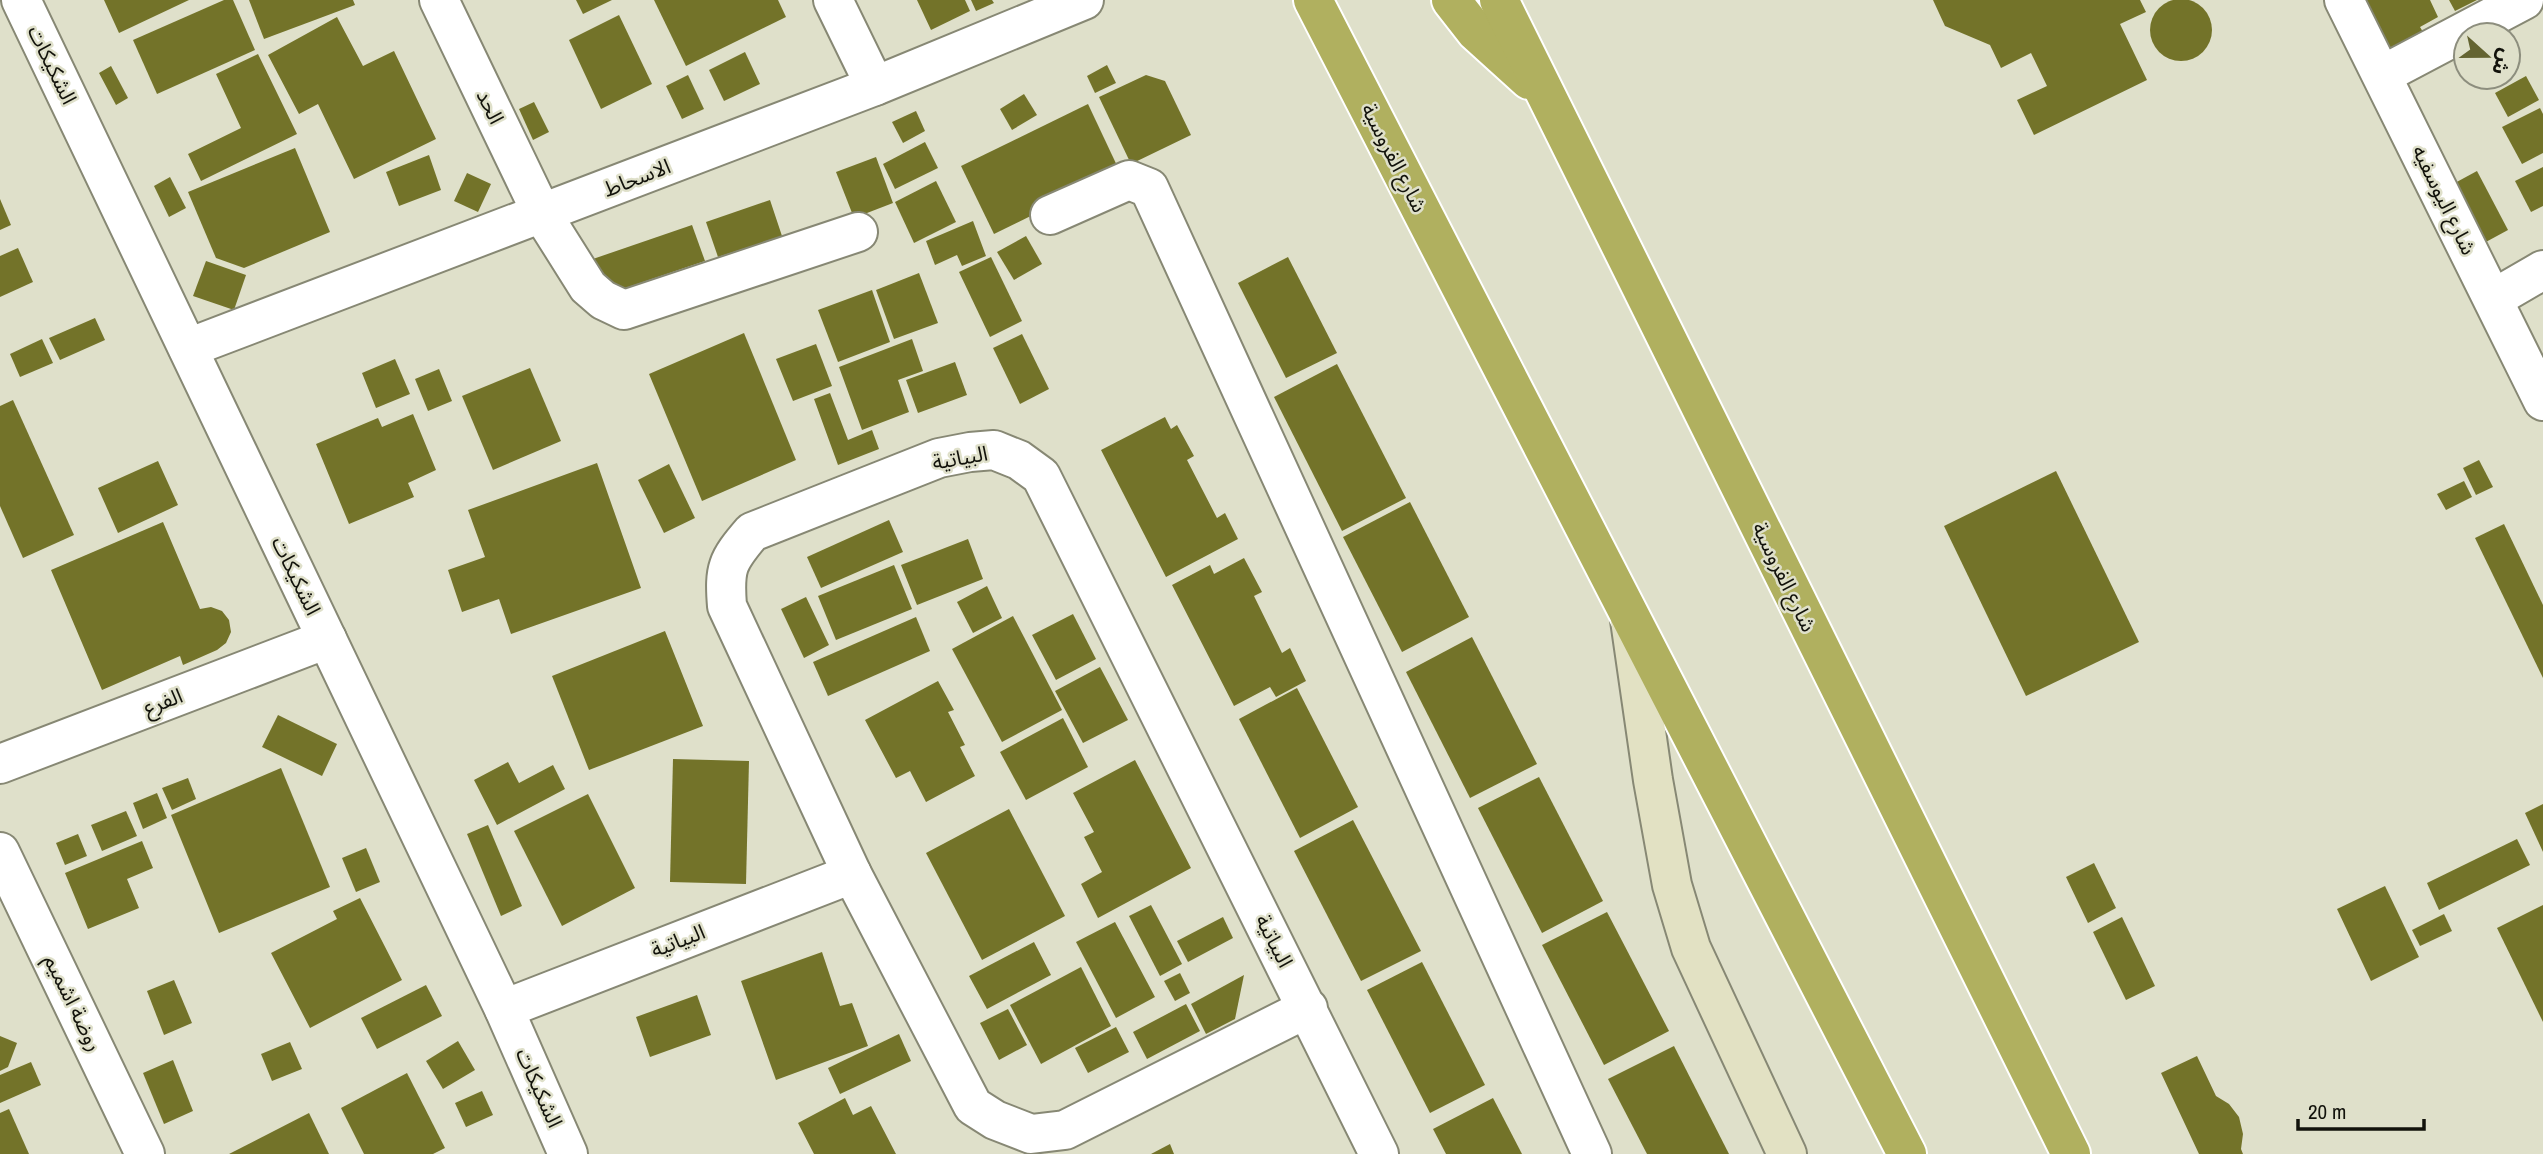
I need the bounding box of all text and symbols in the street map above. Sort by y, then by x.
street label: الشكيكات [21,20,84,109]
north arrow [2452,21,2522,91]
text: ش [2486,45,2520,79]
street label: الحد [470,85,511,129]
street label: شارع الفروسية [1354,98,1434,218]
street label: شارع اليوسفيه [2404,140,2484,260]
street label: الاسحاط [599,152,675,204]
street label: البياتية [930,438,990,477]
street label: شارع الفروسية [1744,517,1824,637]
street label: الشكيكات [265,531,328,620]
street label: الفرع [139,681,187,723]
street label: البياتية [1249,909,1300,972]
street label: البياتية [647,917,709,964]
street label: روضة اشميم [37,950,109,1056]
street label: الشكيكات [509,1043,570,1132]
scale bar [2298,1088,2424,1132]
text: 20 m [2308,1097,2346,1126]

